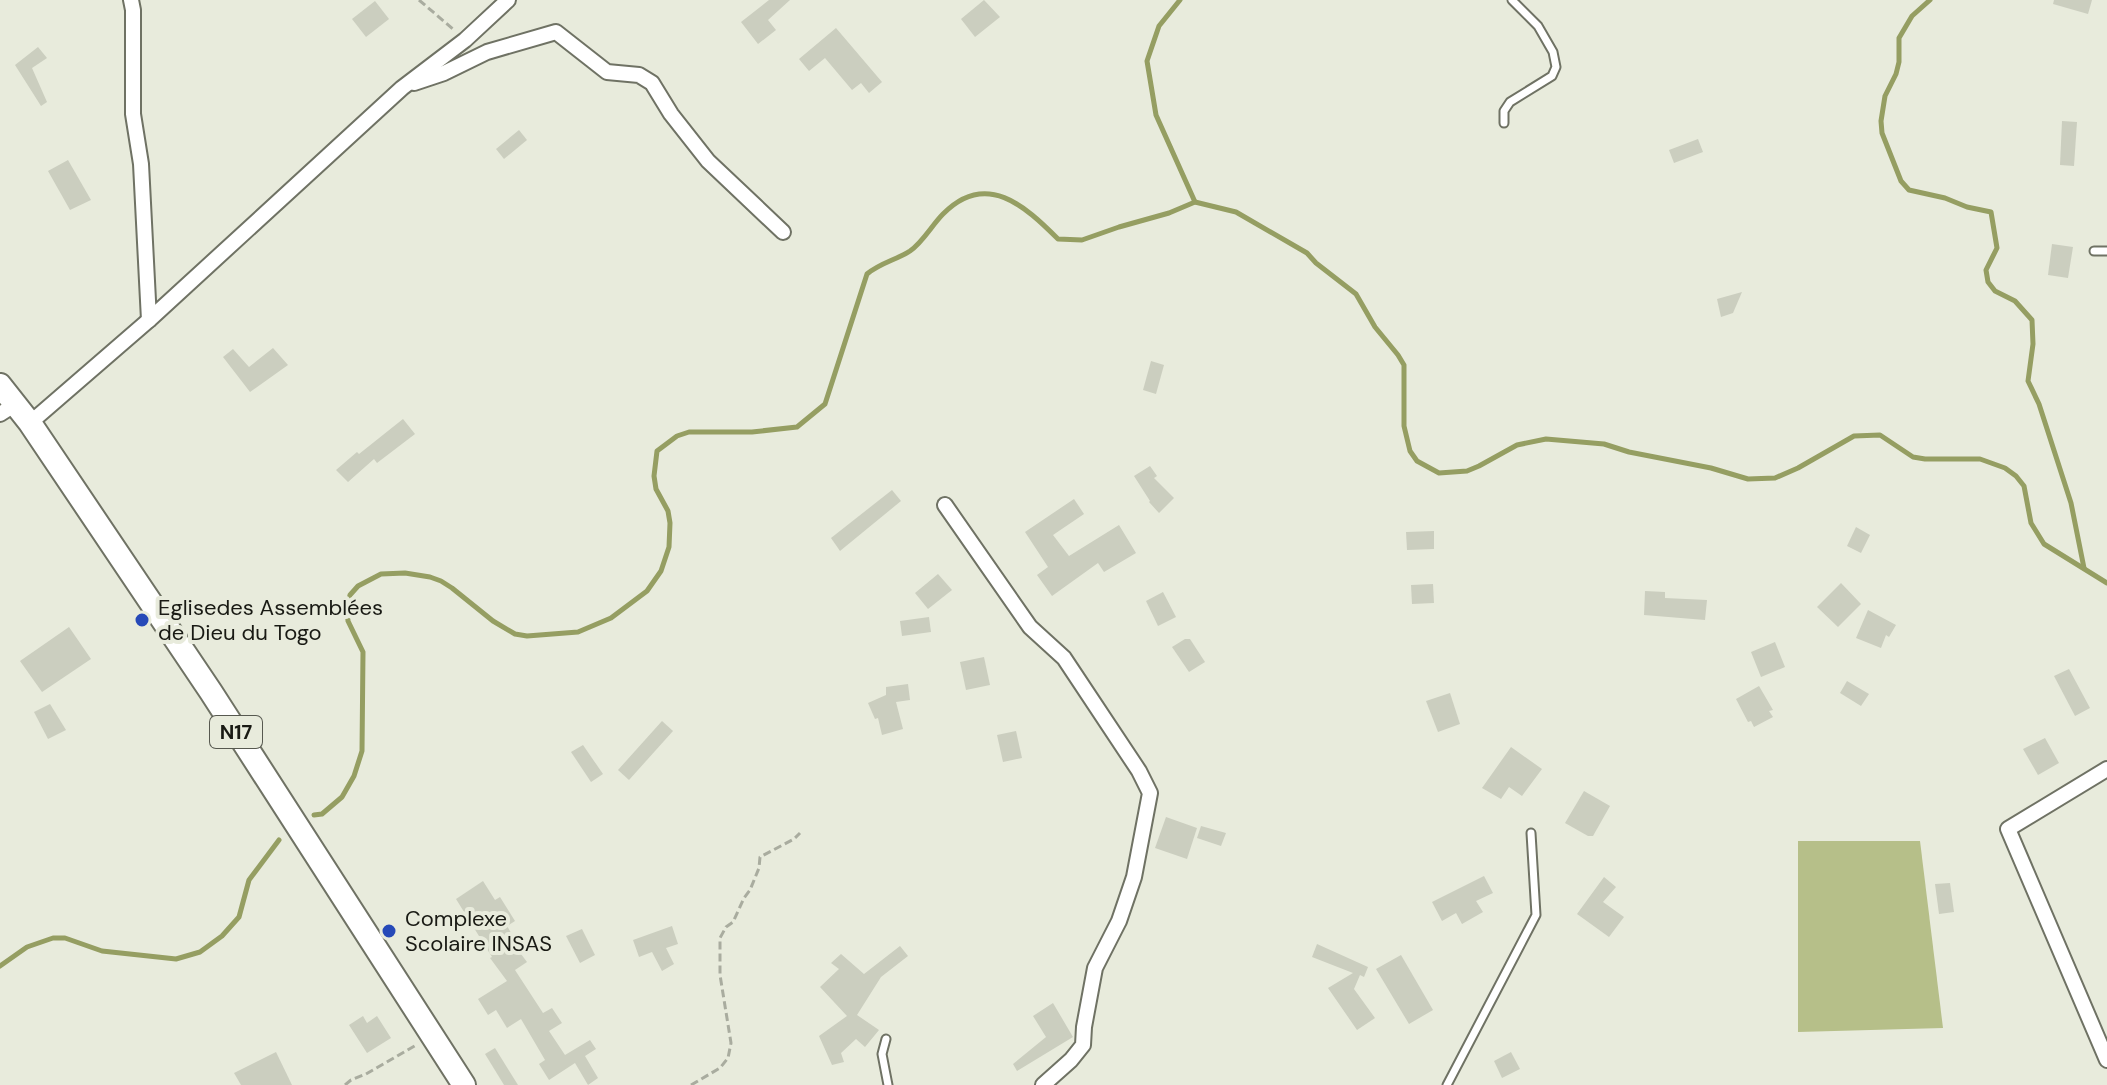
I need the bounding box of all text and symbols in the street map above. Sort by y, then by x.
place label: Eglisedes Assemblées de Dieu du Togo [158,593,383,647]
marker: Eglisedes Assemblées de Dieu du Togo [133,611,151,629]
road number: N17 [210,716,262,748]
place label: Complexe Scolaire INSAS [405,904,552,958]
marker: Complexe Scolaire INSAS [380,922,398,940]

